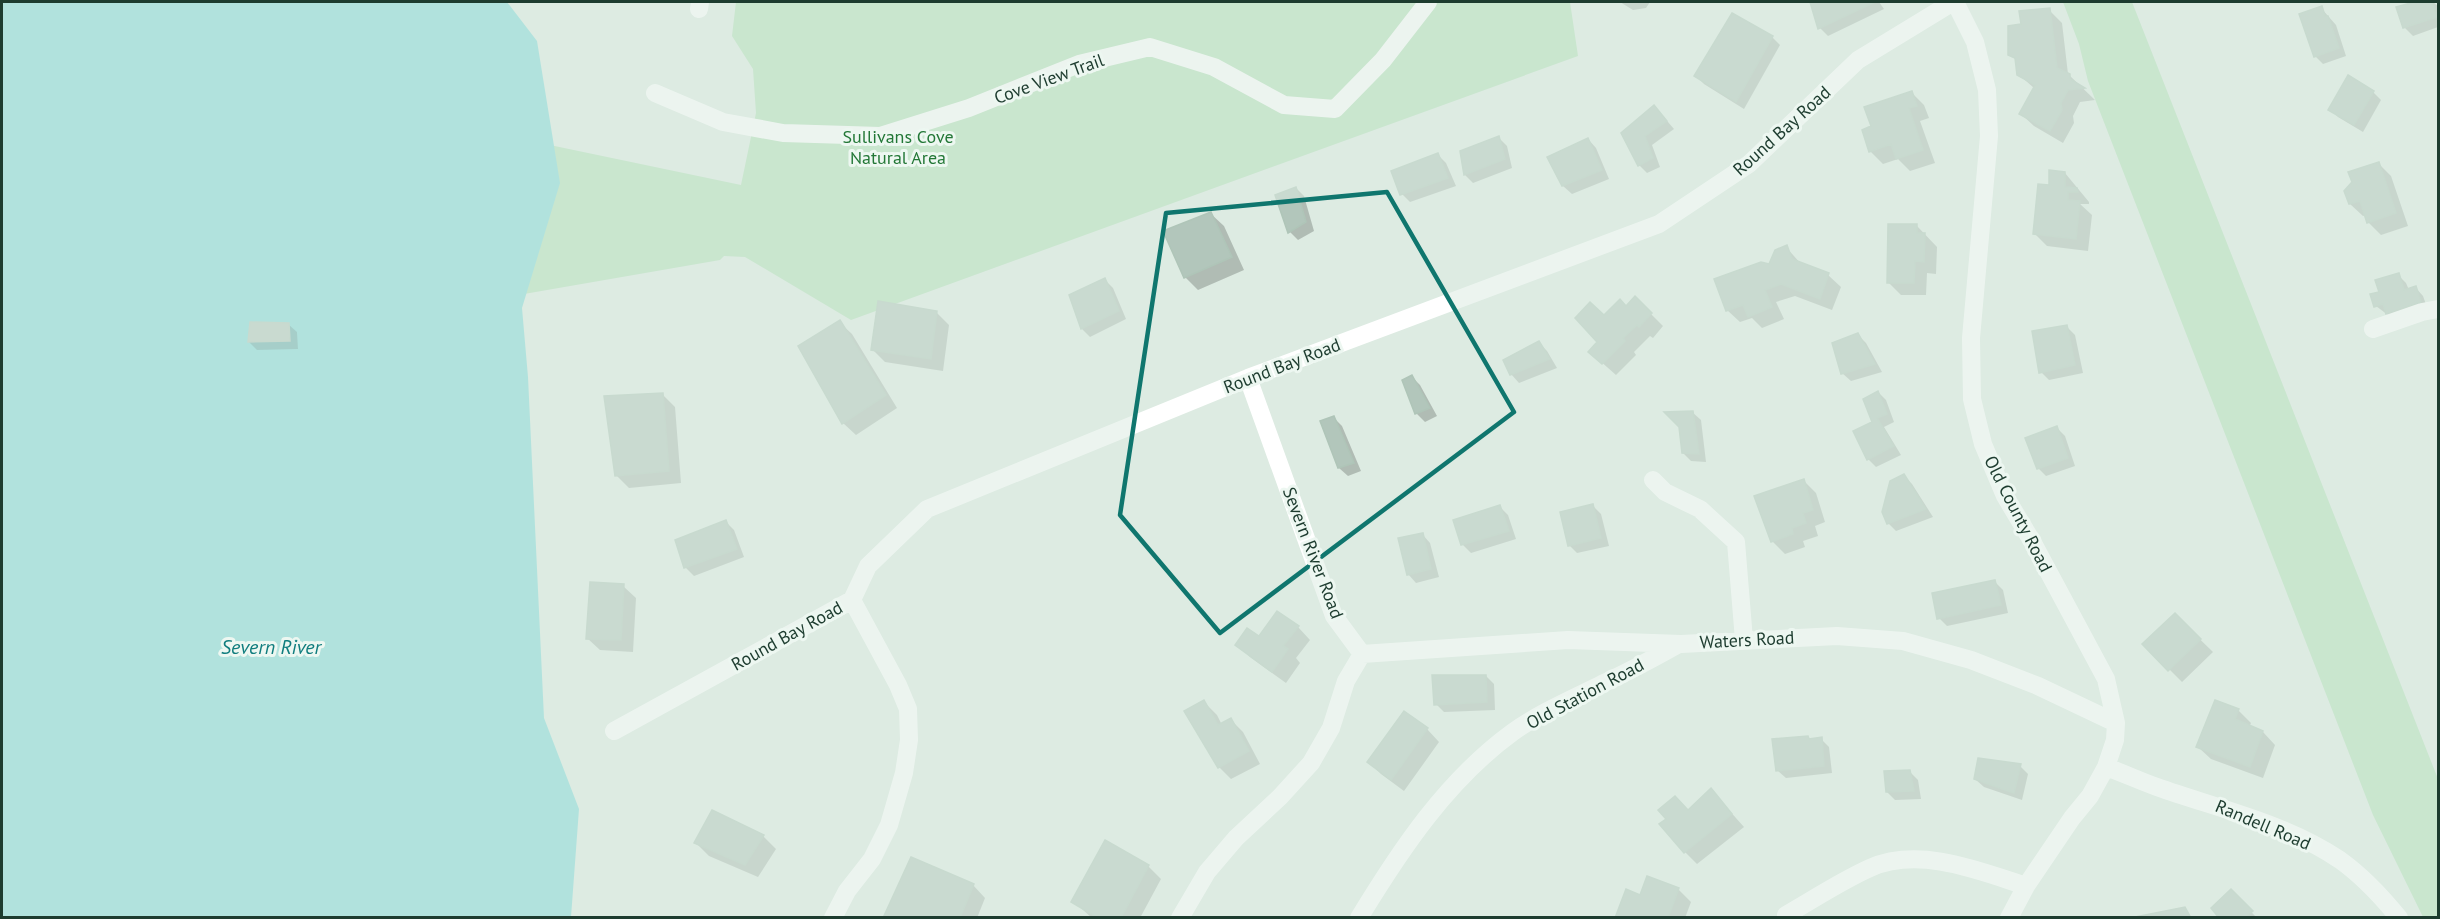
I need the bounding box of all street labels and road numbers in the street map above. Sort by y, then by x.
street label: Cove View Trail [991,48,1108,109]
street label: Round Bay Road [1728,81,1835,181]
street label: Round Bay Road [1220,333,1344,398]
street label: Old County Road [1979,452,2058,576]
street label: Severn River Road [1278,484,1349,622]
street label: Round Bay Road [727,596,846,676]
street label: Waters Road [1699,626,1795,653]
street label: Old Station Road [1522,653,1648,734]
street label: Randell Road [2212,794,2314,855]

